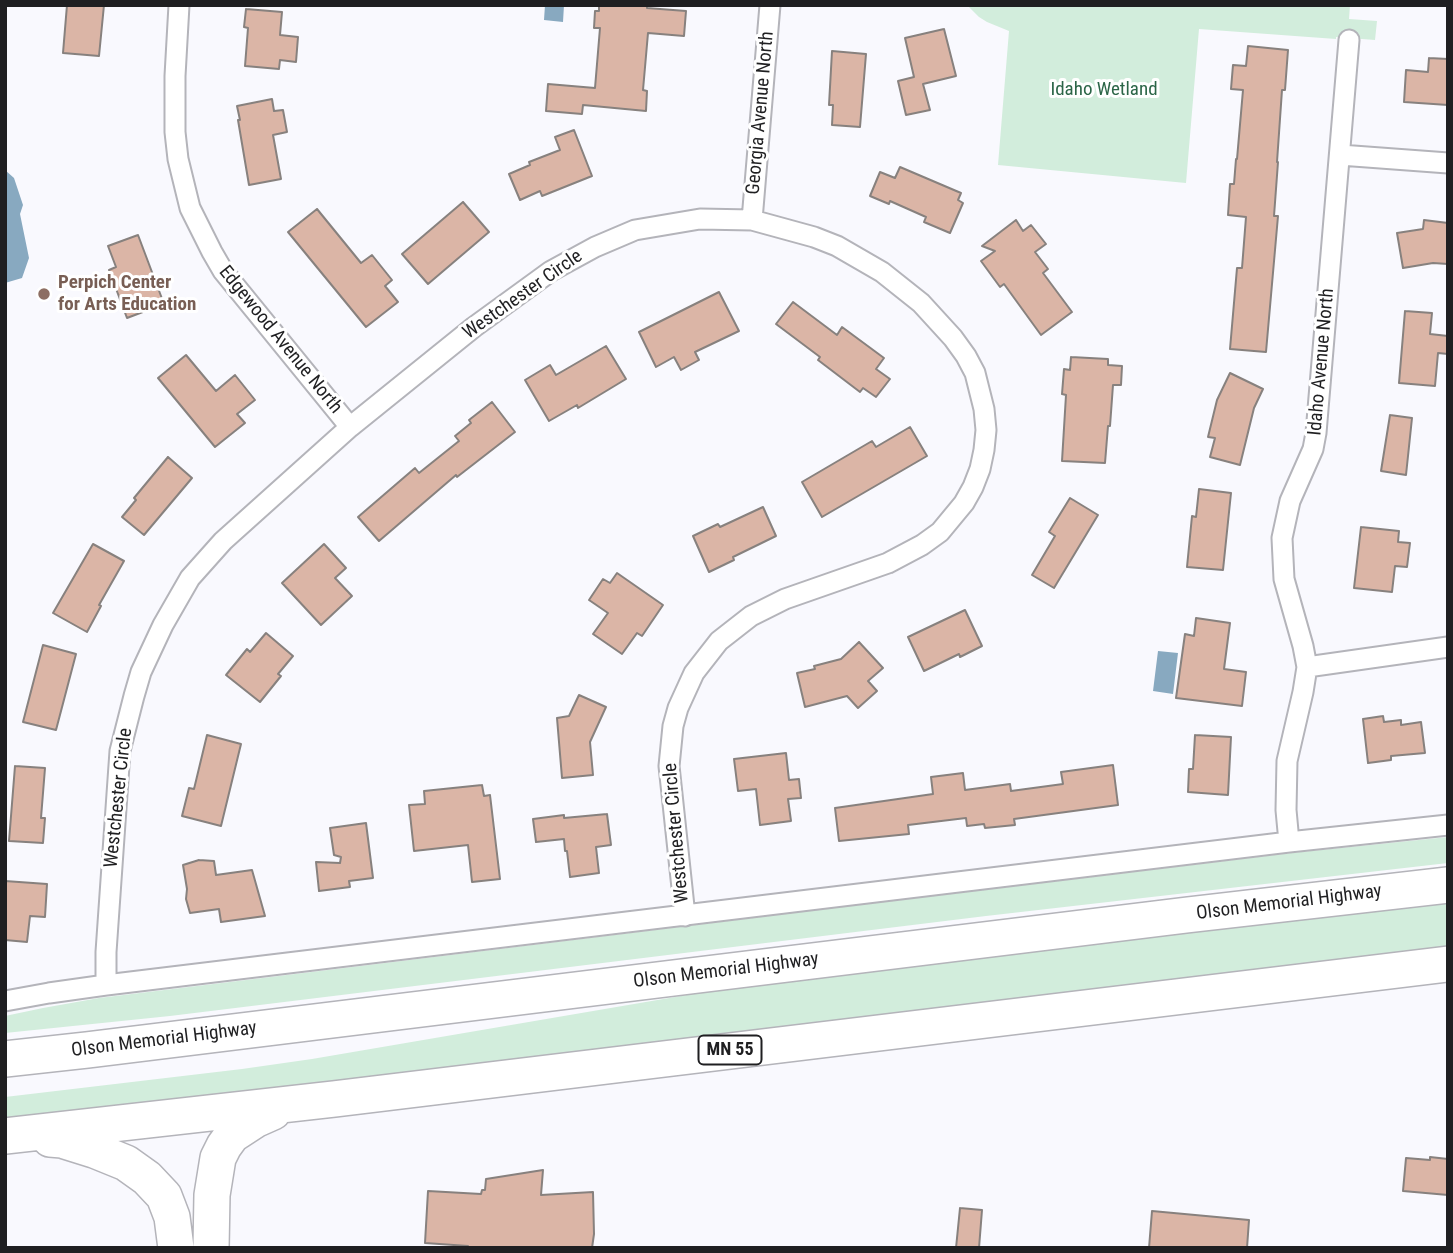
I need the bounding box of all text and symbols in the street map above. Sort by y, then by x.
street label: Georgia Avenue North [743,30,779,196]
park label: Idaho Wetland [1050,79,1158,101]
street label: Westchester Circle [459,245,587,345]
street label: Edgewood Avenue North [213,261,347,419]
place label: Perpich Center for Arts Education [58,272,196,316]
marker: Perpich Center for Arts Education [36,286,52,302]
street label: Idaho Avenue North [1304,287,1340,437]
street label: Westchester Circle [100,727,138,869]
street label: Westchester Circle [660,762,694,904]
street label: Olson Memorial Highway [1195,880,1383,926]
street label: Olson Memorial Highway [632,948,820,994]
street label: Olson Memorial Highway [70,1017,258,1063]
road number: MN 55 [698,1036,762,1064]

